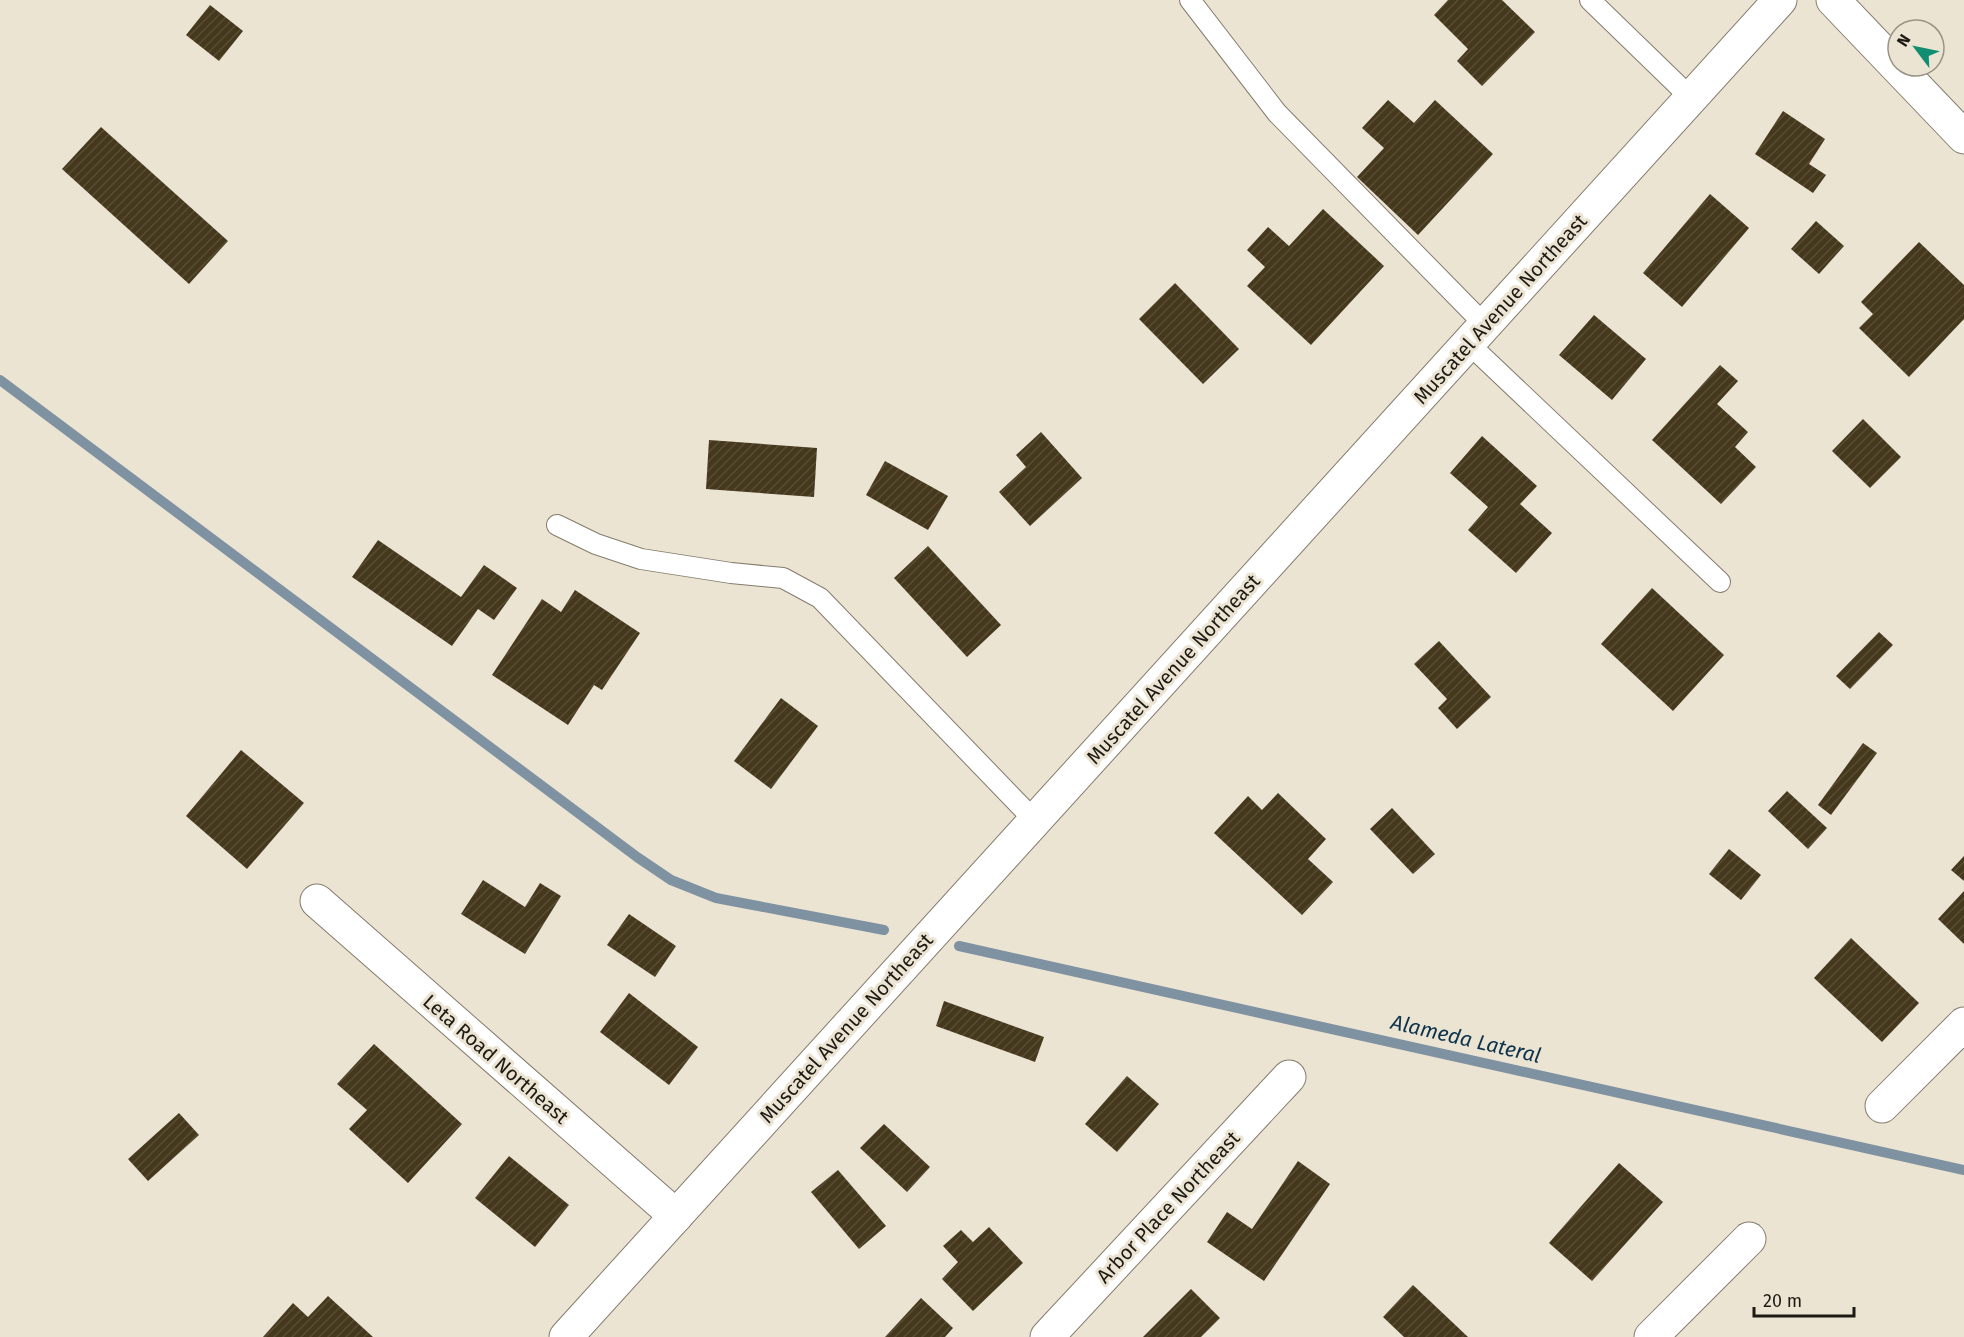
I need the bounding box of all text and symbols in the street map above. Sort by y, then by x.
north arrow [1886,18,1946,78]
text: N [1893,31,1915,50]
street label: Muscatel Avenue Northeast [1408,208,1592,409]
street label: Muscatel Avenue Northeast [1081,568,1265,769]
street label: Muscatel Avenue Northeast [754,927,938,1128]
street label: Leta Road Northeast [418,989,574,1129]
water label: Alameda Lateral [1388,1009,1544,1069]
street label: Arbor Place Northeast [1091,1125,1245,1288]
scale bar [1754,1280,1854,1318]
text: 20 m [1763,1290,1802,1312]

